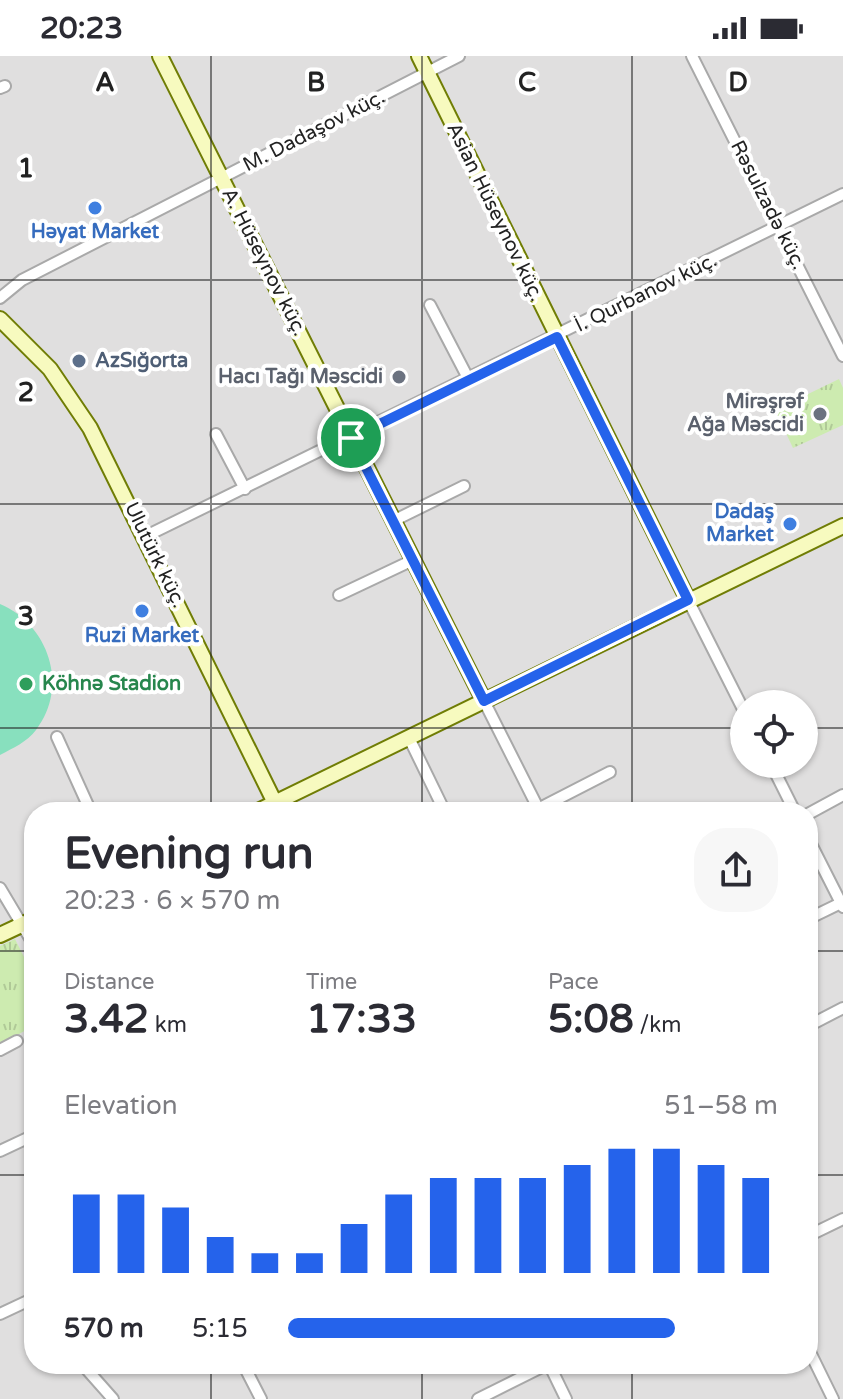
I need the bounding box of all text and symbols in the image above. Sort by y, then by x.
text: 20:23 [40,10,123,47]
text: A [95,67,115,98]
text: B [307,67,325,98]
text: C [518,67,536,98]
text: D [728,67,748,98]
street label: M. Dadaşov küç. [239,85,389,177]
street label: Asian Hüseynov küç. [441,119,549,305]
street label: Rəsulzadə küç. [725,136,811,274]
text: 1 [18,153,34,184]
street label: A. Hüseynov küç. [216,184,312,340]
marker: Həyat Market [86,199,104,217]
place label: Həyat Market [31,220,160,244]
street label: İ. Qurbanov küç. [571,248,721,338]
place label: AzSığorta [95,349,188,373]
marker: AzSığorta [70,352,88,370]
place label: Hacı Tağı Məscidi [218,365,383,389]
marker: Hacı Tağı Məscidi [390,368,408,386]
text: 2 [18,377,34,408]
place label: Mirəşrəf Ağa Məscidi [687,390,804,437]
pin [317,404,385,472]
marker: Mirəşrəf Ağa Məscidi [811,405,829,423]
icon: arrive [329,416,373,460]
street label: Ulutürk küç. [119,498,191,612]
place label: Dadaş Market [706,500,774,547]
marker: Dadaş Market [781,515,799,533]
text: 3 [18,601,34,632]
marker: Ruzi Market [133,602,151,620]
place label: Ruzi Market [85,624,200,648]
place label: Köhnə Stadion [42,672,181,696]
marker: Köhnə Stadion [17,675,35,693]
map controls [730,690,818,778]
button: locate [730,690,818,778]
text: Evening run [64,828,313,881]
button: share [694,828,778,912]
text: 20:23 · 6 × 570 m [64,885,280,916]
text: Distance [64,969,155,995]
text: Time [306,969,357,995]
text: Pace [548,969,599,995]
text: 3.42 [64,995,149,1043]
text: 17:33 [306,995,417,1043]
text: 5:08 [548,995,634,1043]
text: km [149,1012,187,1038]
text: /km [634,1012,681,1038]
text: Elevation [64,1090,178,1121]
text: 51–58 m [664,1090,778,1121]
text: 570 m [64,1313,144,1344]
text: 5:15 [192,1313,248,1344]

